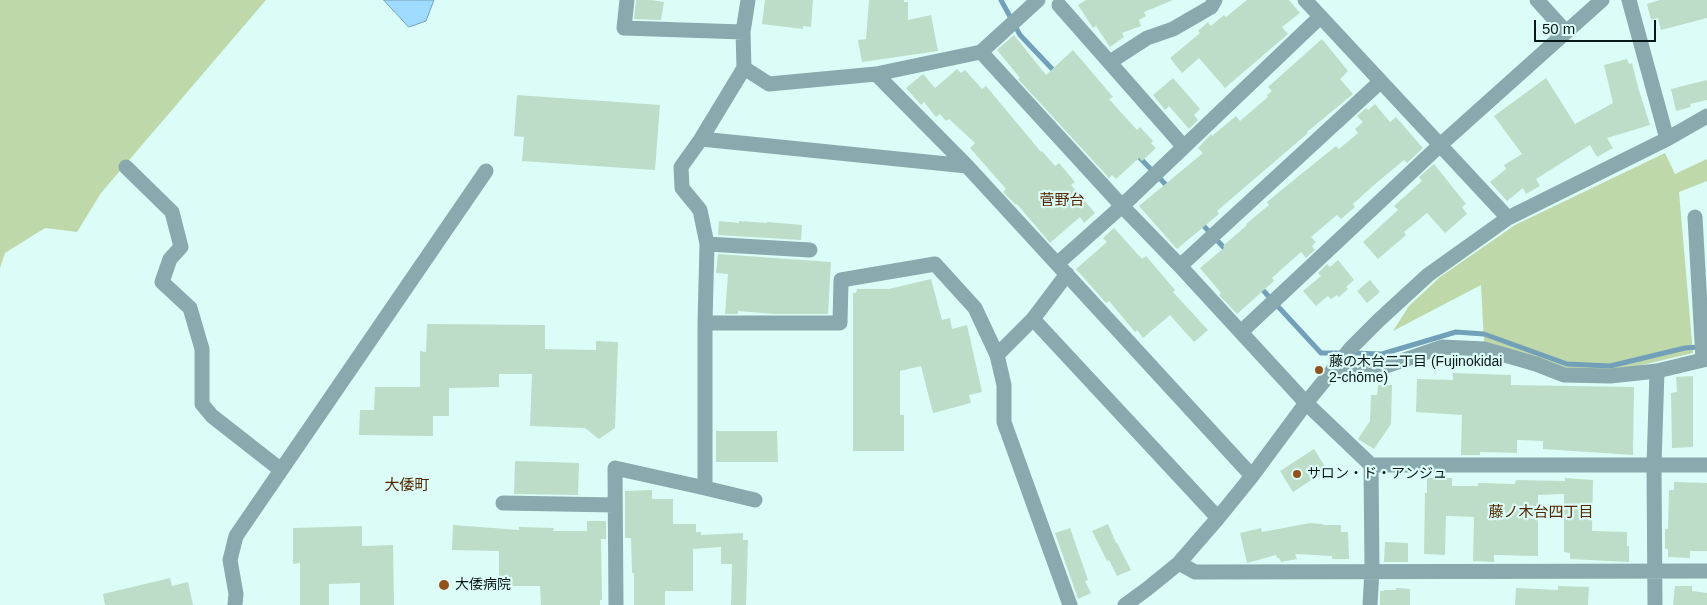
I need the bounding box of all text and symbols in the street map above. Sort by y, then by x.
scale bar [1537,10,1660,42]
text: 50 m [1542,20,1575,37]
district label: 菅野台 [1040,192,1084,210]
place label: 藤の木台二丁目 (Fujinokidai 2-chōme) [1329,354,1502,387]
marker: 藤の木台二丁目 (Fujinokidai 2-chōme) [1313,364,1325,376]
place label: サロン・ド・アンジュ [1307,466,1447,482]
marker: サロン・ド・アンジュ [1291,468,1303,480]
district label: 大倭町 [385,477,429,495]
district label: 藤ノ木台四丁目 [1489,504,1593,522]
place label: 大倭病院 [455,577,511,593]
marker: 大倭病院 [437,578,451,592]

